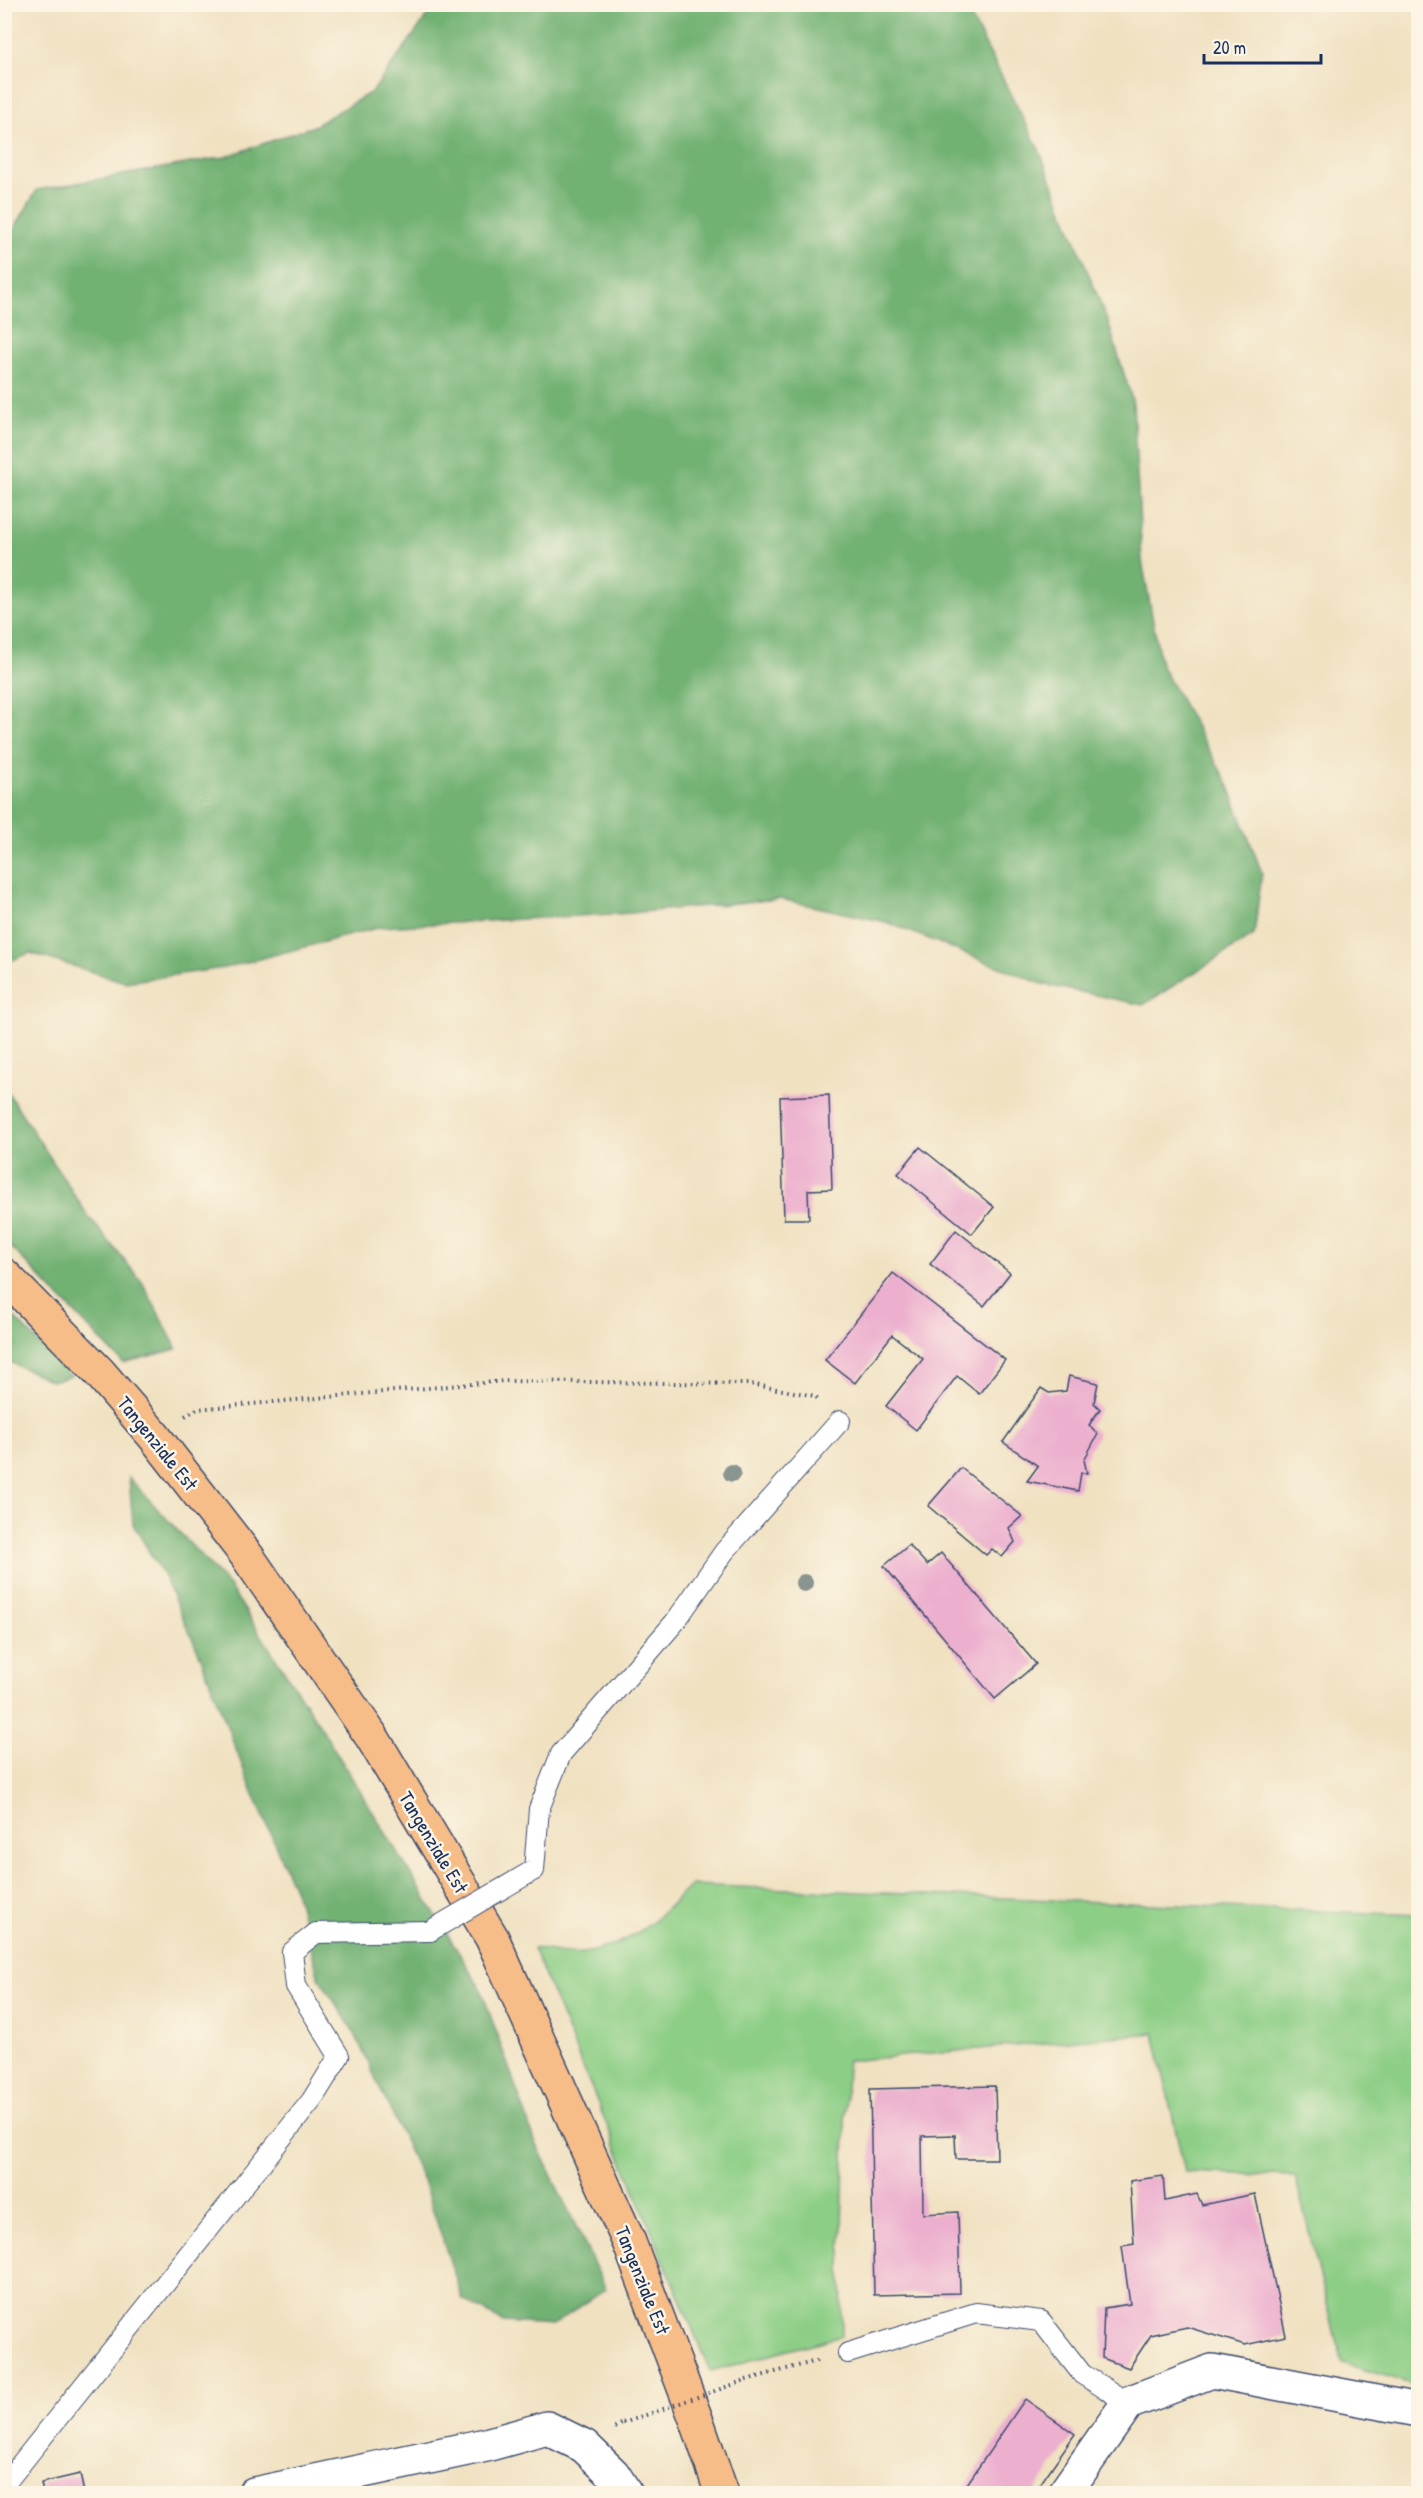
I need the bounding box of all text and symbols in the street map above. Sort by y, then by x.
scale bar [1204,27,1321,65]
text: 20 m [1213,35,1246,60]
street label: Tangenziale Est [112,1390,205,1497]
street label: Tangenziale Est [393,1786,476,1899]
street label: Tangenziale Est [609,2222,677,2339]

